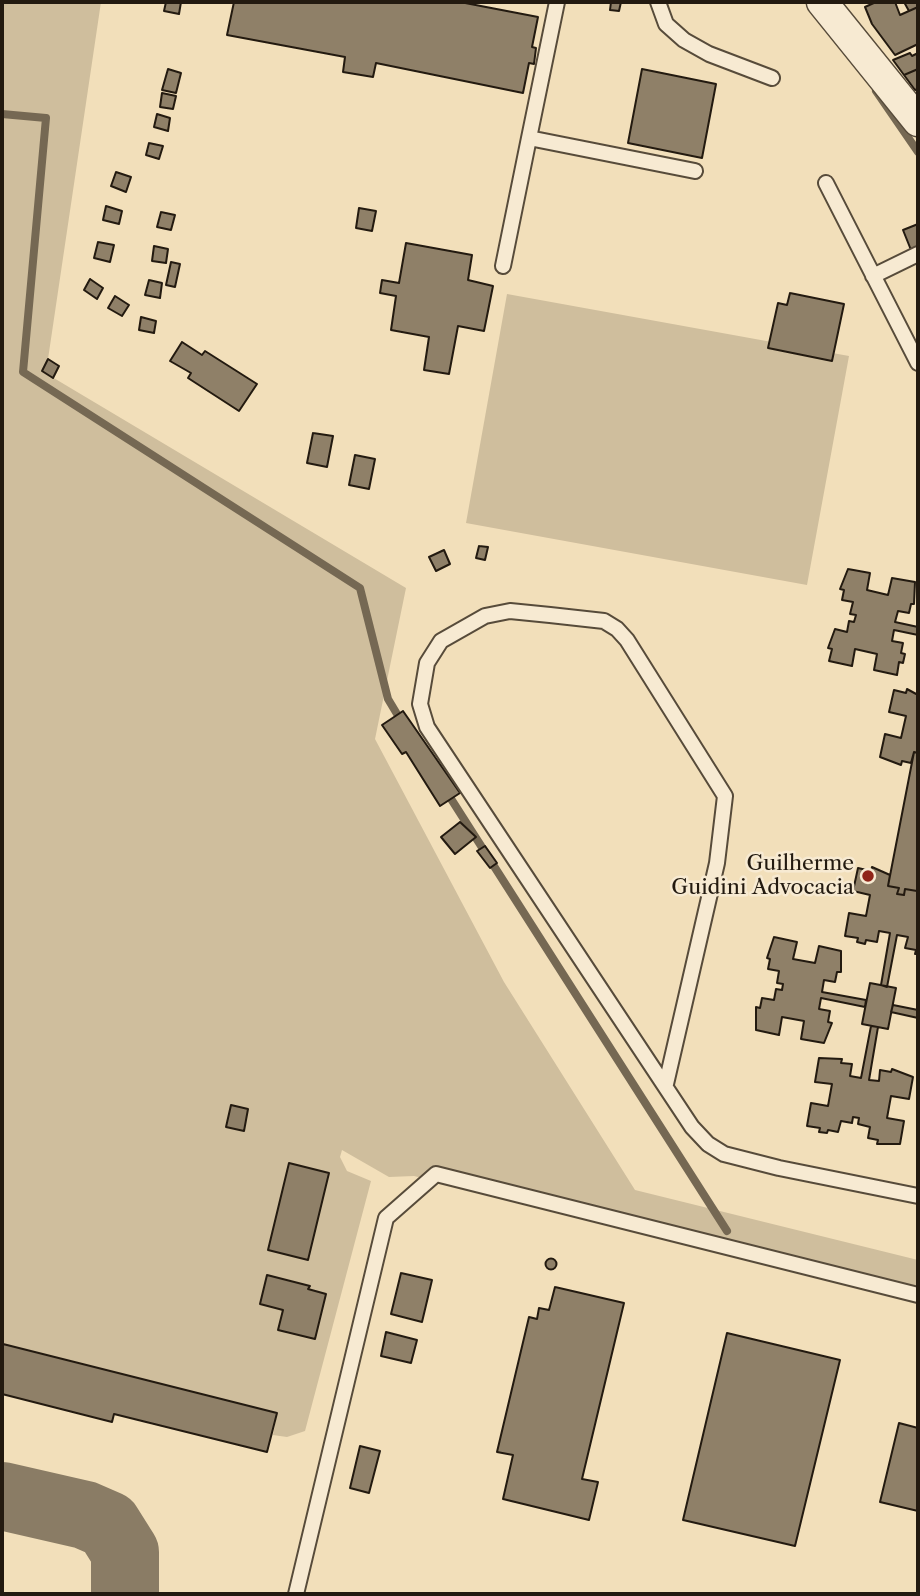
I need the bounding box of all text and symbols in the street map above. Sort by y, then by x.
place label: Guilherme Guidini Advocacia [671,851,854,901]
marker: Guilherme Guidini Advocacia [860,868,876,884]

